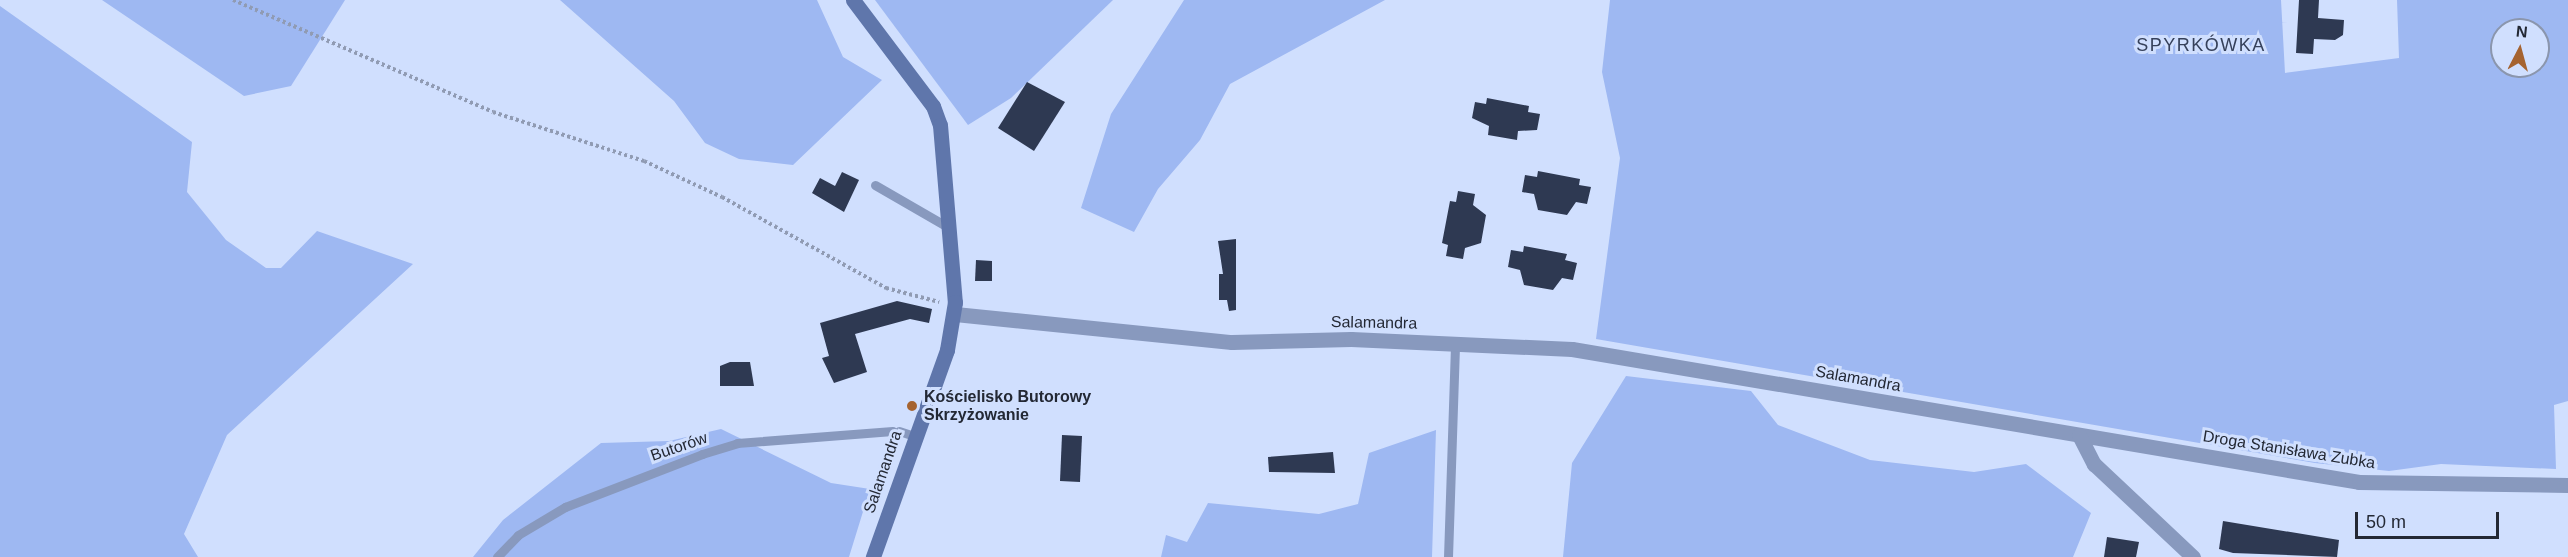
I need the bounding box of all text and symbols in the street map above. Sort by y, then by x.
north arrow [2490,18,2550,78]
text: N [2515,23,2528,41]
district label: SPYRKÓWKA [2136,34,2266,56]
street label: Salamandra [1331,313,1417,333]
street label: Salamandra [1814,362,1902,396]
place label: Kościelisko Butorowy Skrzyżowanie [924,387,1091,425]
marker: Kościelisko Butorowy Skrzyżowanie [905,399,919,413]
street label: Droga Stanisława Zubka [2201,427,2377,473]
street label: Butorów [648,428,710,466]
street label: Salamandra [860,428,906,516]
scale bar [2358,500,2502,538]
text: 50 m [2366,512,2406,532]

